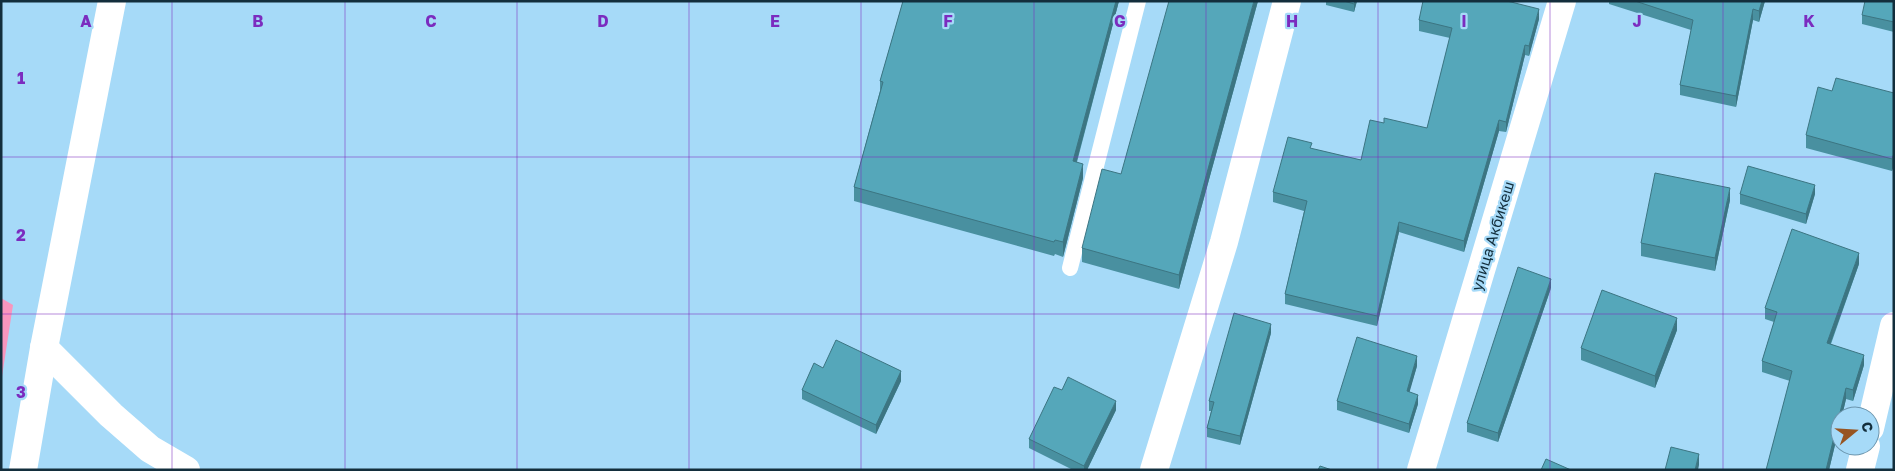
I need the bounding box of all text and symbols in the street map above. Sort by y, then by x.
text: A [80,11,92,31]
text: B [252,11,264,31]
text: C [425,11,437,31]
text: D [597,11,609,31]
text: E [770,11,780,31]
text: F [943,11,953,31]
text: G [1114,11,1126,31]
text: H [1286,11,1298,31]
text: I [1461,11,1467,31]
text: J [1632,11,1642,31]
text: K [1803,11,1815,31]
text: 1 [17,68,25,88]
street label: улица Акбикеш [1467,179,1517,293]
text: 2 [16,225,26,245]
text: 3 [16,382,26,402]
north arrow [1830,406,1880,456]
text: С [1858,419,1877,434]

